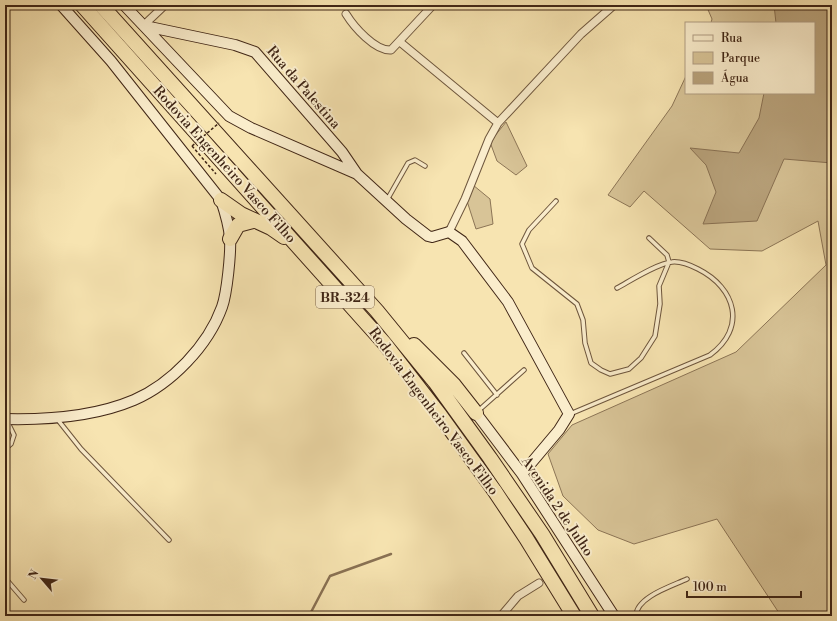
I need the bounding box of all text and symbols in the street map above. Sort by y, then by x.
legend [685,22,815,94]
text: Rua [721,31,743,46]
street label: Rua da Palestina [262,43,345,133]
text: Parque [721,51,760,66]
text: Água [720,69,750,86]
street label: Rodovia Engenheiro Vasco Filho [149,82,300,247]
road number: BR-324 [316,286,374,308]
street label: Rodovia Engenheiro Vasco Filho [364,324,502,499]
street label: Avenida 2 de Julho [517,452,597,560]
north arrow [22,559,62,599]
text: N [26,567,42,582]
scale bar [687,573,801,599]
text: 100 m [693,580,727,595]

